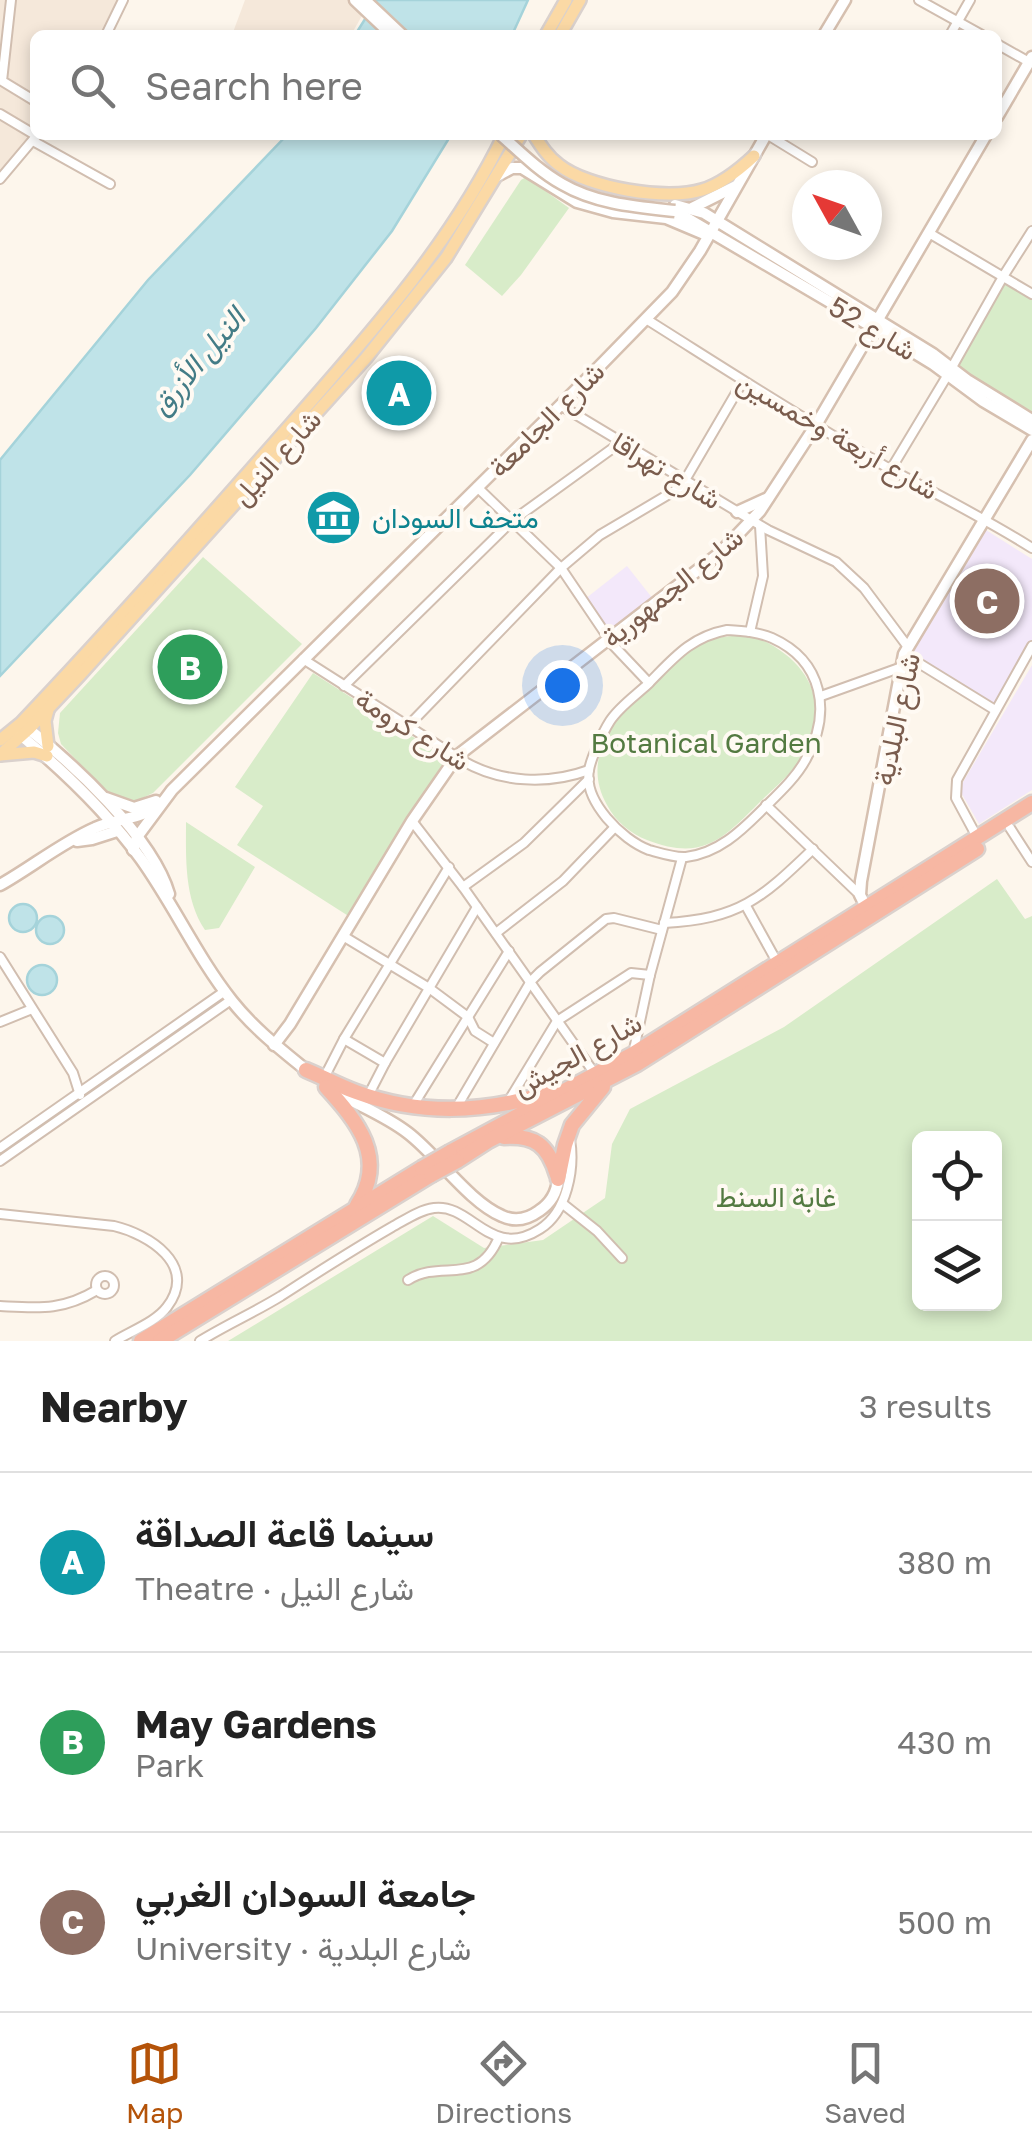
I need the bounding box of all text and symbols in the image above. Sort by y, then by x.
search box [30,30,1002,140]
icon: search [65,58,120,113]
text: Search here [145,63,363,108]
north arrow [792,170,882,260]
street label: شارع 52 [822,289,923,369]
water label: النيل الأزرق [142,298,255,423]
street label: شارع الجامعة [481,354,613,486]
pin: A [366,356,432,430]
street label: شارع أربعة وخمسين [730,364,944,509]
street label: شارع النيل [225,402,330,514]
street label: شارع تهراقا [605,425,728,518]
museum icon: متحف السودان [303,487,363,547]
place label: متحف السودان [372,501,539,536]
street label: شارع الجمهورية [595,520,751,656]
pin: C [954,564,1020,638]
pin: B [158,630,222,704]
street label: شارع البلدية [866,650,929,789]
your location [537,660,588,711]
street label: شارع كرومة [348,681,476,779]
park label: Botanical Garden [590,726,822,759]
street label: شارع الجيش [507,1005,648,1105]
map controls [912,1131,1002,1311]
button: locate [912,1131,1002,1221]
park label: غابة السنط [716,1180,836,1214]
button: layers [912,1221,1002,1311]
text: Nearby [40,1381,188,1431]
text: 3 results [859,1387,992,1425]
text: سينما قاعة الصداقة [135,1510,434,1555]
text: A [61,1543,84,1581]
text: 380 m [898,1543,992,1581]
text: Theatre · شارع النيل [135,1569,414,1607]
text: May Gardens [135,1701,377,1746]
text: B [61,1723,84,1761]
text: 430 m [898,1723,992,1761]
text: Park [135,1746,204,1784]
text: جامعة السودان الغربي [135,1870,476,1915]
text: C [61,1903,84,1941]
text: 500 m [897,1903,992,1941]
text: University · شارع البلدية [135,1929,471,1967]
tab: Map [126,2036,183,2129]
tab: Directions [435,2036,572,2129]
tab: Saved [824,2036,906,2129]

